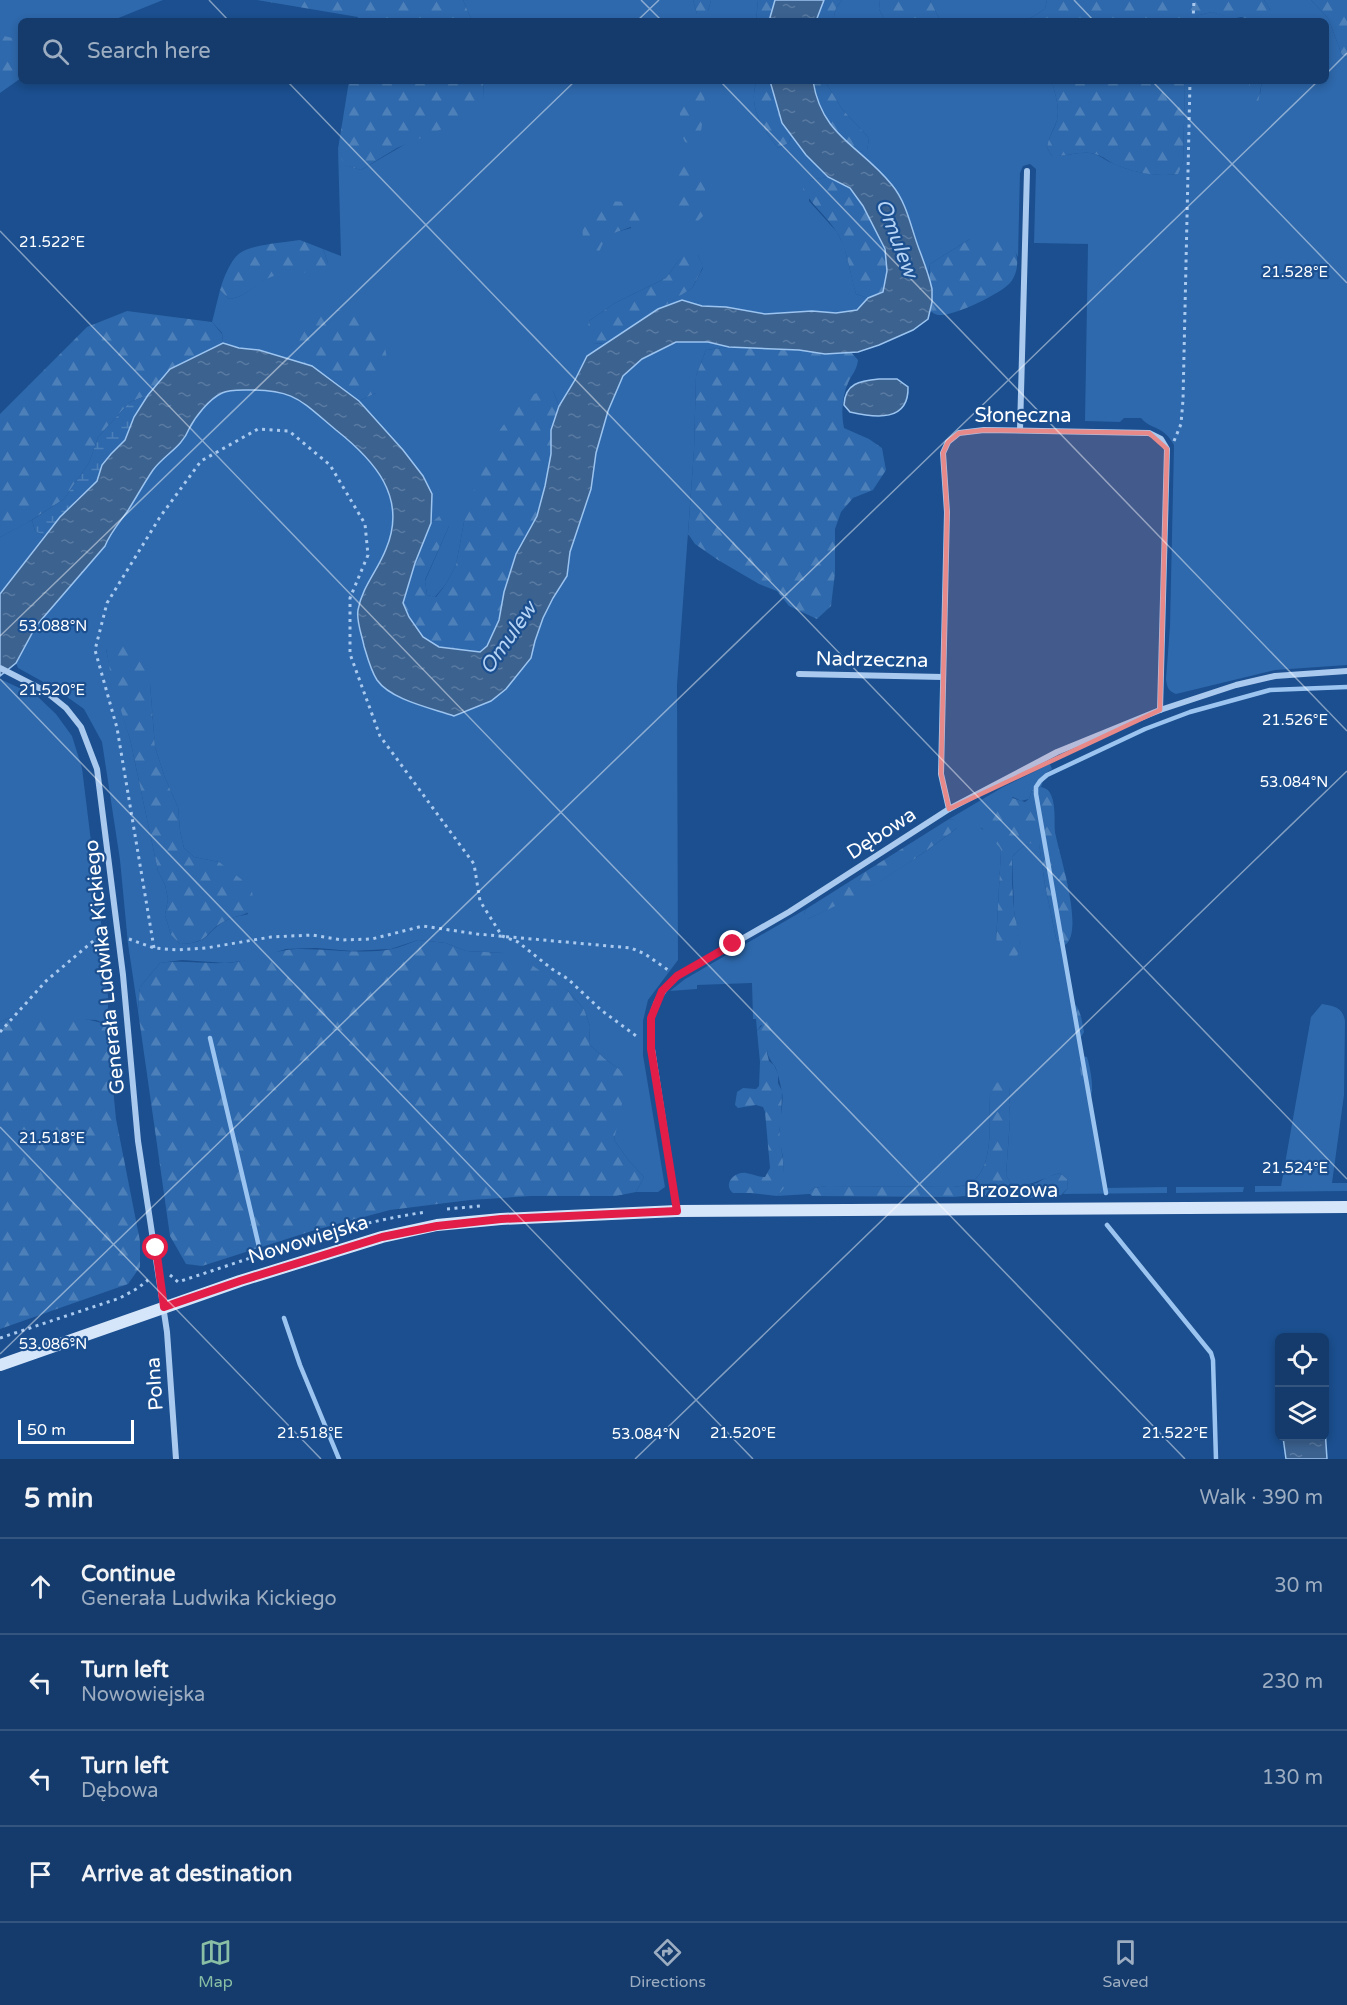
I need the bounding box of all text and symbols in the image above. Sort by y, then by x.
search box [18,18,1329,84]
icon: search [39,35,72,68]
text: Search here [87,38,211,64]
water label: Omulew [870,195,924,283]
text: 21.522°E [19,233,85,251]
text: 21.528°E [1262,263,1328,281]
street label: Słoneczna [974,404,1072,428]
water label: Omulew [475,595,544,679]
text: 53.088°N [19,617,87,635]
street label: Nadrzeczna [815,647,929,673]
text: 21.520°E [19,681,85,699]
text: 21.526°E [1262,711,1328,729]
text: 53.084°N [1260,773,1328,791]
street label: Dębowa [842,803,921,865]
street label: Generała Ludwika Kickiego [80,838,130,1095]
route end [719,930,745,956]
text: 21.518°E [19,1129,85,1147]
text: 21.524°E [1262,1159,1328,1177]
street label: Brzozowa [966,1179,1058,1203]
street label: Nowowiejska [245,1210,371,1270]
route start [142,1234,168,1260]
map controls [1275,1333,1329,1441]
button: locate [1275,1333,1329,1387]
text: 53.086°N [19,1335,87,1353]
street label: Polna [141,1356,169,1412]
button: layers [1275,1387,1329,1441]
scale bar [18,1417,134,1444]
text: 50 m [27,1420,66,1440]
text: 21.518°E [277,1424,343,1442]
text: 21.520°E [710,1424,776,1442]
text: 21.522°E [1142,1424,1208,1442]
text: 53.084°N [612,1425,680,1443]
text: 5 min [24,1483,93,1514]
text: Walk · 390 m [1200,1486,1323,1510]
text: Continue [81,1561,176,1587]
icon: ahead [24,1570,57,1603]
text: 30 m [1274,1574,1323,1598]
text: Generała Ludwika Kickiego [81,1587,337,1611]
text: Turn left [81,1657,169,1683]
icon: left [24,1666,57,1699]
text: 230 m [1262,1670,1323,1694]
text: Nowowiejska [81,1683,205,1707]
text: Turn left [81,1753,169,1779]
icon: left [24,1762,57,1795]
text: 130 m [1262,1766,1323,1790]
text: Dębowa [81,1779,159,1803]
icon: arrive [24,1858,57,1891]
text: Arrive at destination [81,1861,292,1887]
tab: Map [198,1936,233,1992]
tab: Directions [629,1936,706,1992]
tab: Saved [1102,1936,1149,1992]

